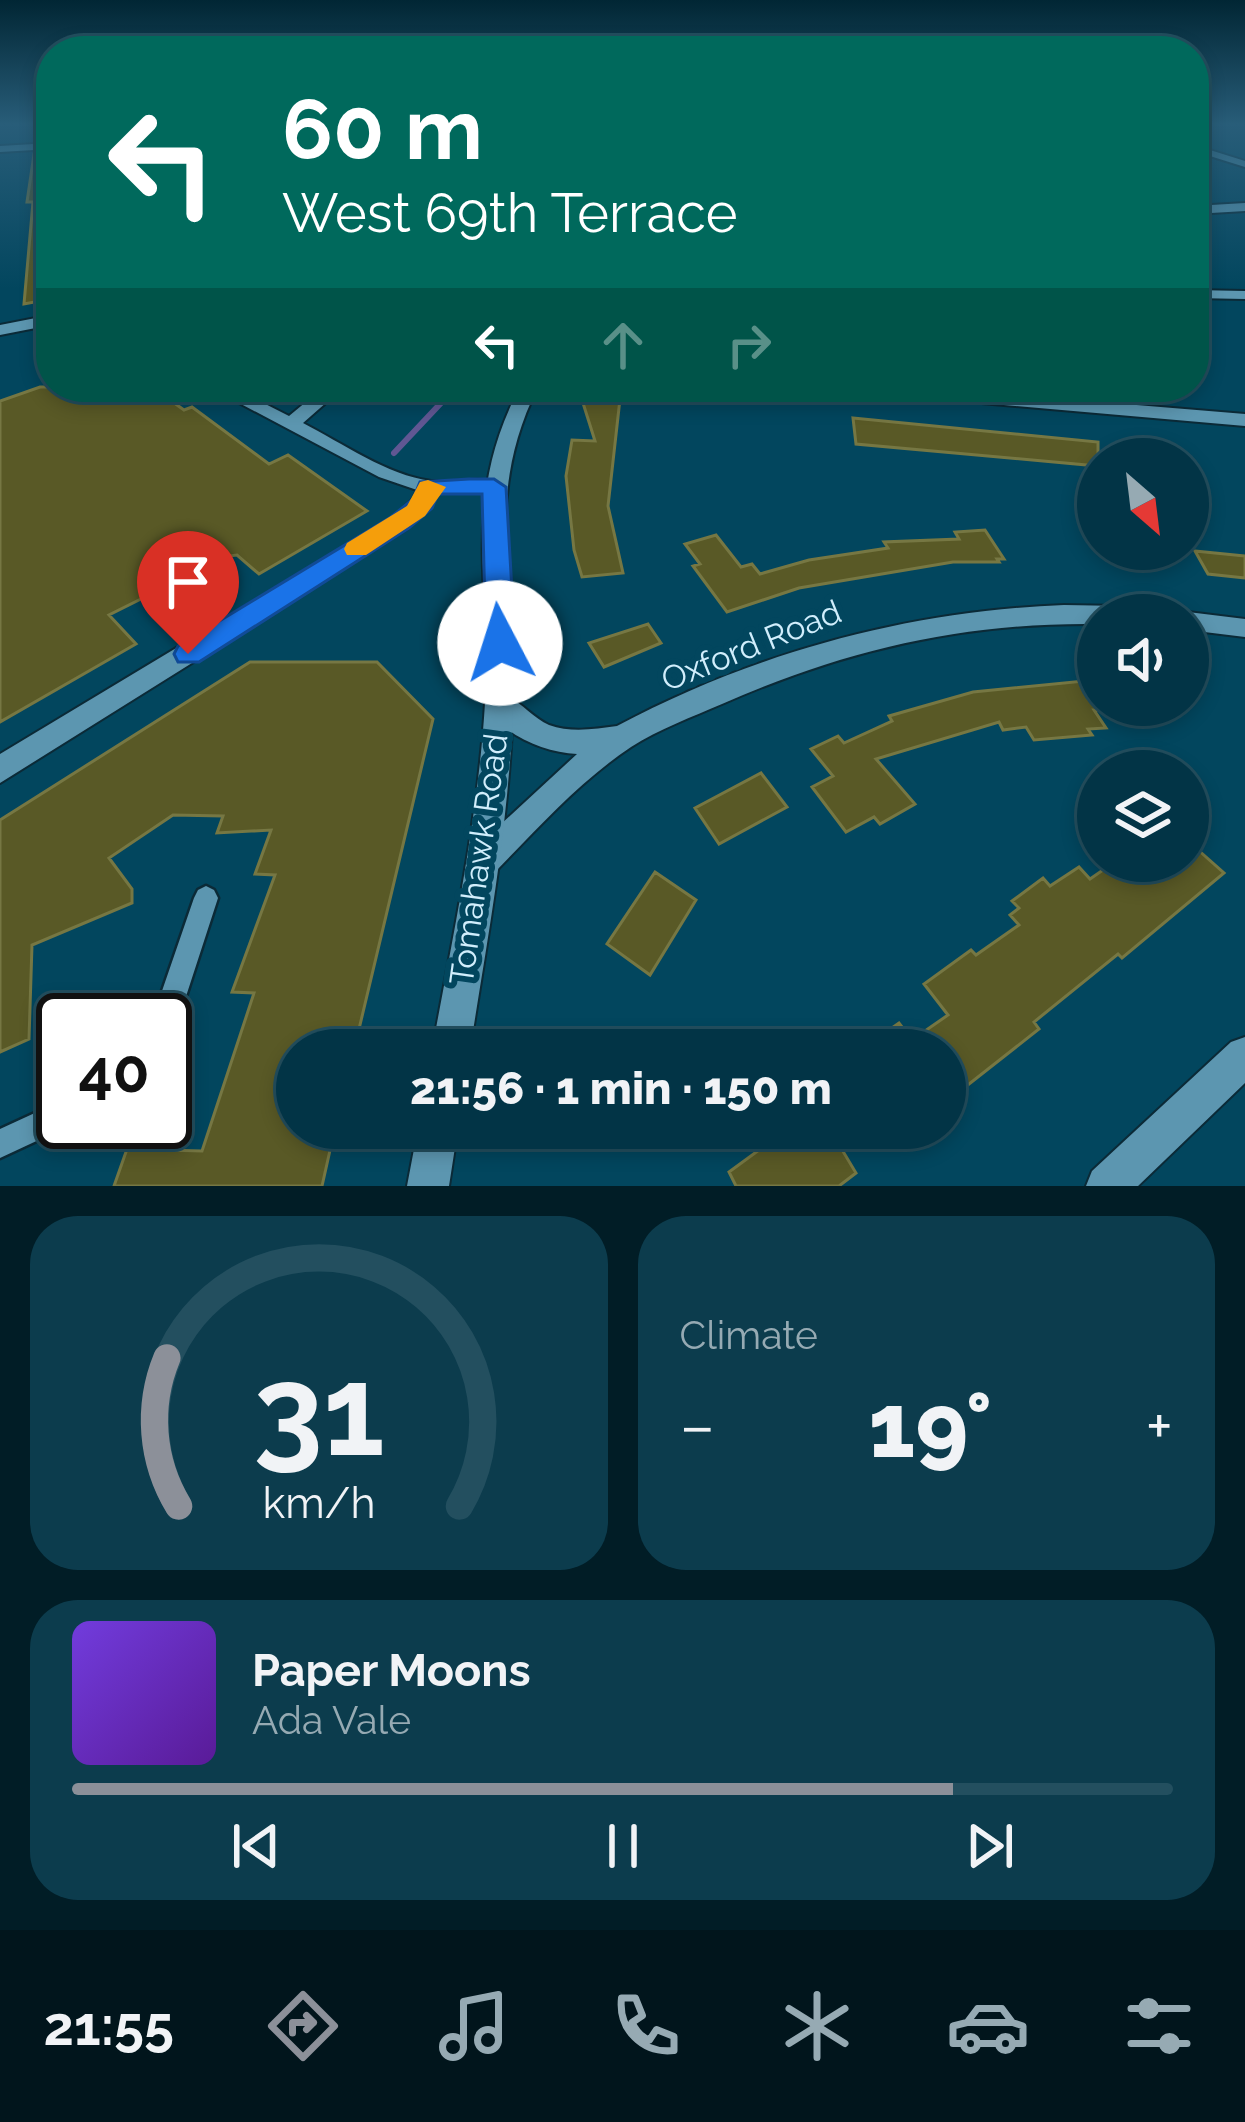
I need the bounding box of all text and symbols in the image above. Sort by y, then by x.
text: 60 m [282,80,483,179]
icon: left [84,84,240,240]
text: West 69th Terrace [282,181,737,245]
icon: left [464,312,530,378]
icon: ahead [590,312,656,378]
icon: right [716,312,782,378]
north arrow [1077,438,1209,570]
map controls [1077,438,1209,882]
pin [137,531,239,654]
icon: arrive [155,549,221,615]
position arrow [437,580,563,706]
street label: Oxford Road [656,592,847,699]
button: sound [1077,594,1209,726]
street label: Tomahawk Road [442,731,515,987]
button: layers [1077,750,1209,882]
speed limit sign: 40 [36,993,192,1149]
text: 21:56 · 1 min · 150 m [410,1062,832,1115]
text: Climate [680,1312,818,1358]
text: 31 [253,1338,384,1484]
text: 19° [869,1372,992,1478]
text: − [680,1387,715,1464]
text: + [1146,1387,1173,1464]
text: km/h [262,1478,375,1528]
text: Paper Moons [252,1644,531,1697]
text: Ada Vale [252,1697,411,1743]
icon: previous [223,1813,289,1879]
icon: pause [590,1813,656,1879]
icon: next [957,1813,1023,1879]
icon: directions [261,1984,345,2068]
icon: music [432,1984,516,2068]
icon: phone [604,1984,688,2068]
icon: climate [775,1984,859,2068]
icon: car [946,1984,1030,2068]
icon: filters [1117,1984,1201,2068]
text: 21:55 [44,1994,174,2058]

